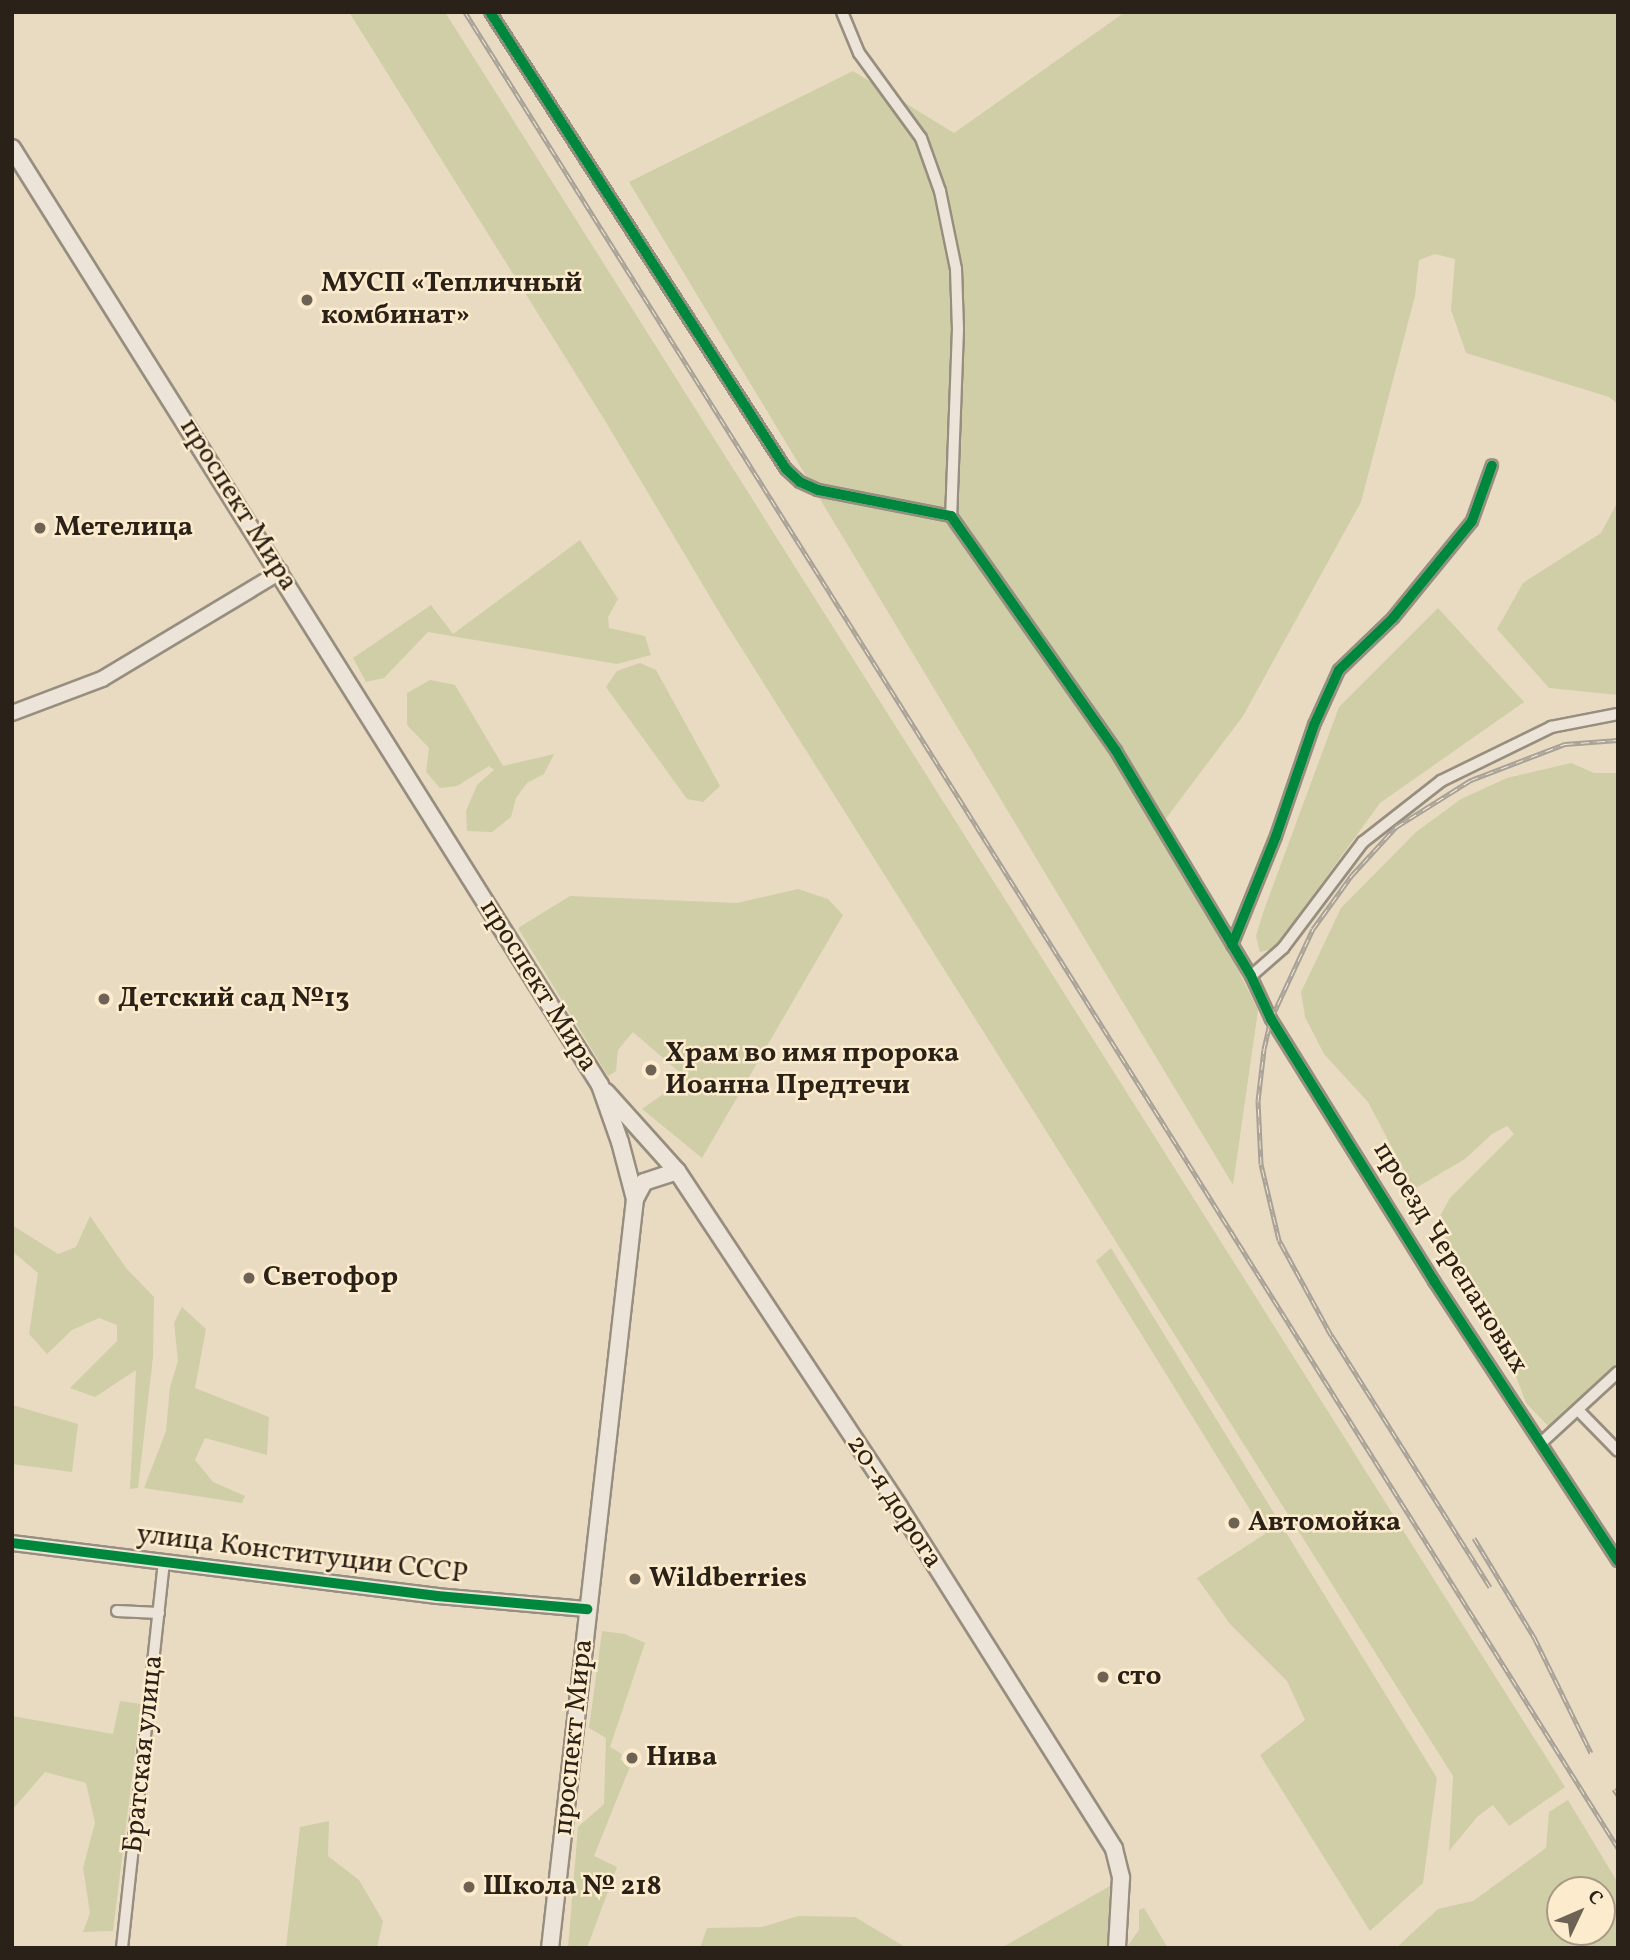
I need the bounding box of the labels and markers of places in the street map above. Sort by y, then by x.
place label: МУСП «Тепличный комбинат» [321,267,583,333]
marker: МУСП «Тепличный комбинат» [299,292,315,308]
place label: Метелица [54,511,193,545]
marker: Метелица [32,520,48,536]
place label: Детский сад №13 [118,982,350,1016]
marker: Детский сад №13 [96,991,112,1007]
place label: Храм во имя пророка Иоанна Предтечи [665,1037,959,1103]
marker: Храм во имя пророка Иоанна Предтечи [643,1062,659,1078]
place label: Светофор [263,1261,398,1295]
marker: Светофор [241,1270,257,1286]
place label: Автомойка [1248,1506,1401,1540]
marker: Автомойка [1226,1515,1242,1531]
place label: Wildberries [649,1562,807,1596]
marker: Wildberries [627,1571,643,1587]
place label: сто [1117,1660,1162,1694]
marker: сто [1095,1669,1111,1685]
place label: Нива [646,1741,717,1775]
marker: Нива [624,1750,640,1766]
place label: Школа № 218 [483,1870,662,1904]
marker: Школа № 218 [461,1879,477,1895]

